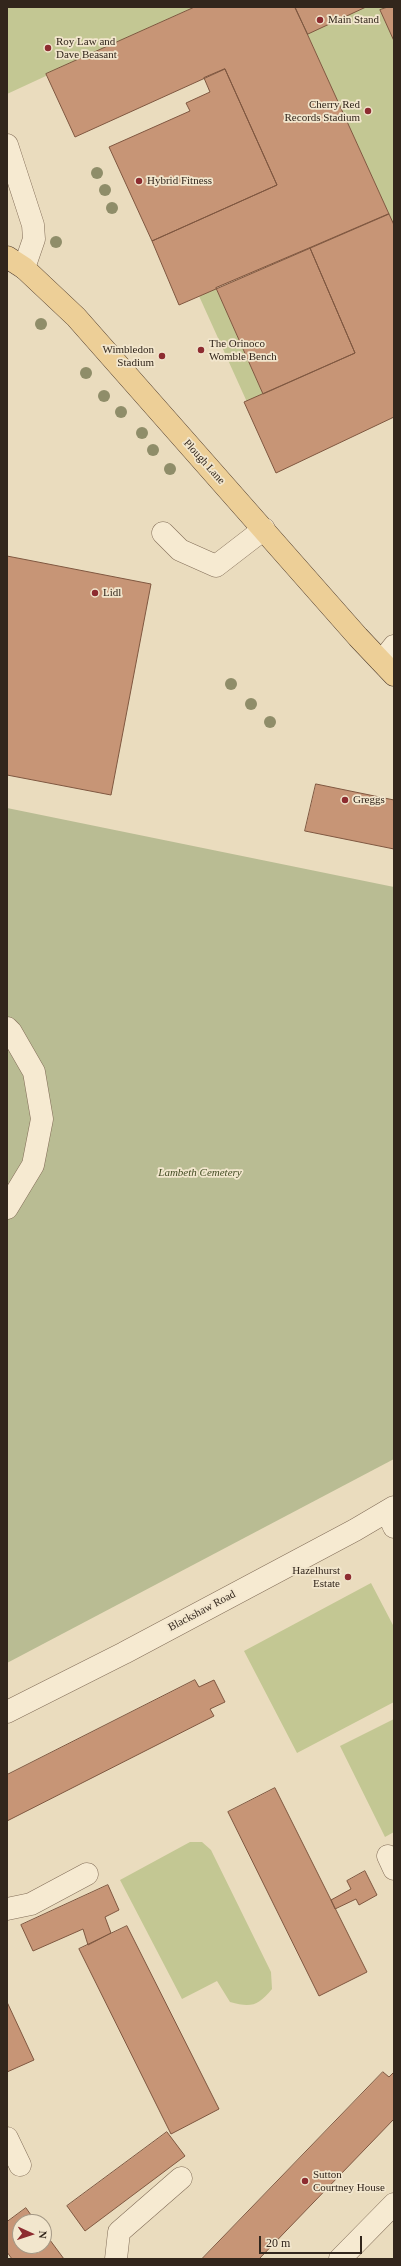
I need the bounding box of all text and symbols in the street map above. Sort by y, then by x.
place label: Main Stand [328,13,379,27]
marker: Main Stand [315,15,325,25]
place label: Roy Law and Dave Beasant [56,35,117,61]
marker: Roy Law and Dave Beasant [43,43,53,53]
place label: Cherry Red Records Stadium [285,98,360,124]
marker: Cherry Red Records Stadium [363,106,373,116]
place label: Hybrid Fitness [147,174,212,188]
marker: Hybrid Fitness [134,176,144,186]
place label: The Orinoco Womble Bench [209,337,277,363]
place label: Wimbledon Stadium [103,343,154,369]
marker: The Orinoco Womble Bench [196,345,206,355]
marker: Wimbledon Stadium [157,351,167,361]
street label: Plough Lane [180,437,228,487]
place label: Lidl [103,586,121,600]
marker: Lidl [90,588,100,598]
place label: Greggs [353,793,385,807]
marker: Greggs [340,795,350,805]
park label: Lambeth Cemetery [158,1166,242,1180]
place label: Hazelhurst Estate [292,1564,340,1590]
marker: Hazelhurst Estate [343,1572,353,1582]
street label: Blackshaw Road [166,1588,238,1634]
place label: Sutton Courtney House [313,2168,385,2194]
marker: Sutton Courtney House [300,2176,310,2186]
north arrow [12,2214,52,2254]
scale bar [261,2228,364,2254]
text: N [37,2230,49,2239]
text: 20 m [266,2236,290,2250]

